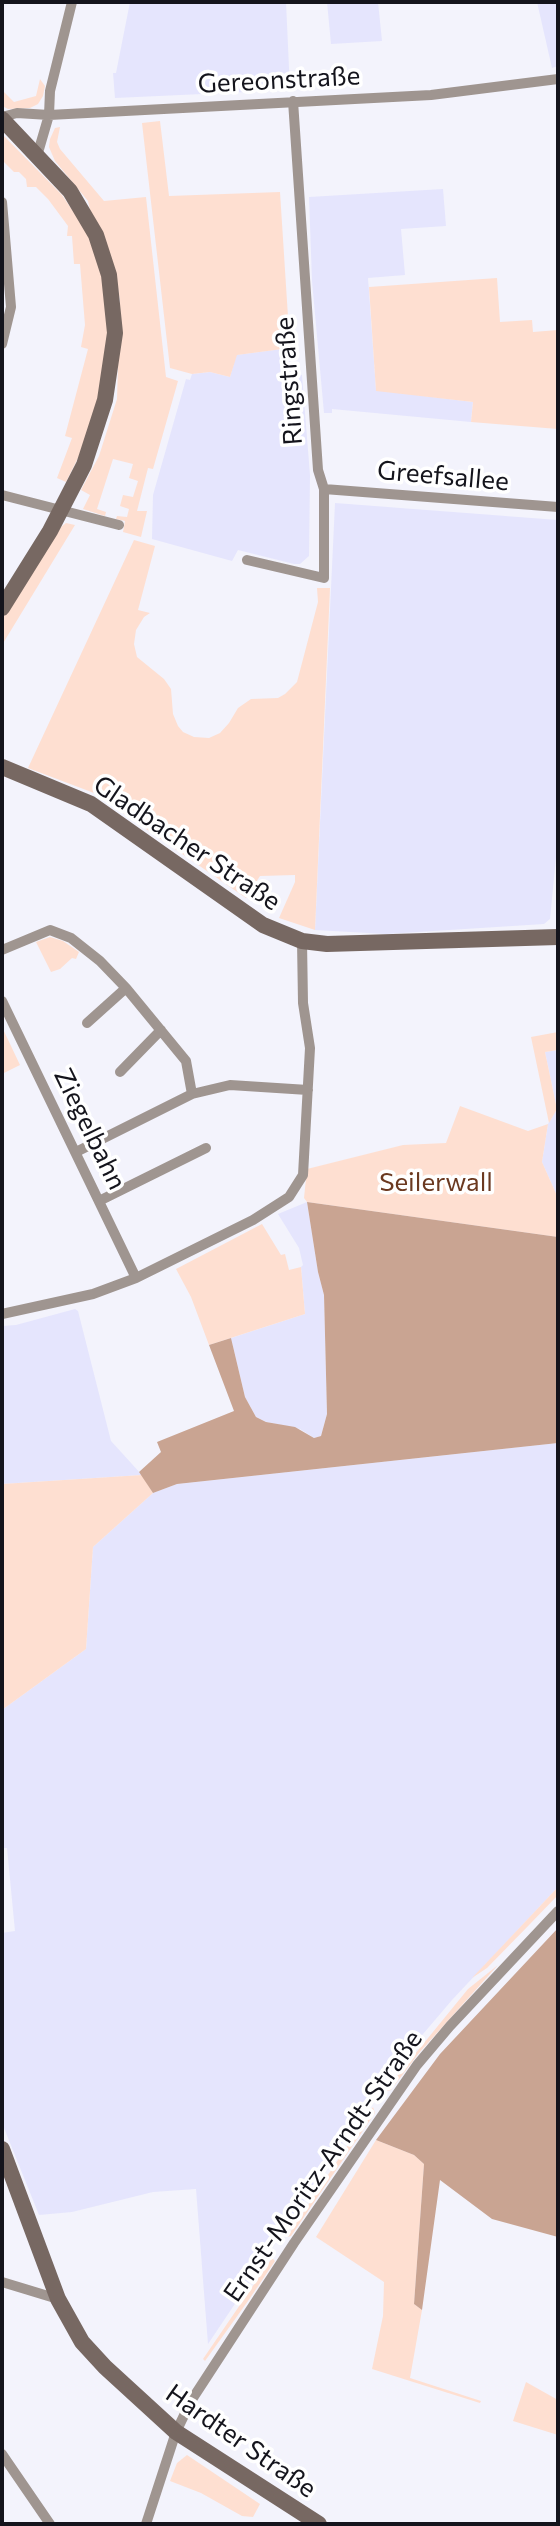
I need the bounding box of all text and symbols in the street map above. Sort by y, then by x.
street label: Gereonstraße [197,60,361,100]
street label: Ringstraße [269,316,309,446]
street label: Greefsallee [376,455,510,497]
street label: Gladbacher Straße [88,769,286,917]
street label: Ziegelbahn [47,1063,133,1195]
park label: Seilerwall [379,1166,493,1198]
street label: Ernst-Moritz-Arndt-Straße [217,2024,429,2308]
street label: Hardter Straße [160,2378,322,2504]

